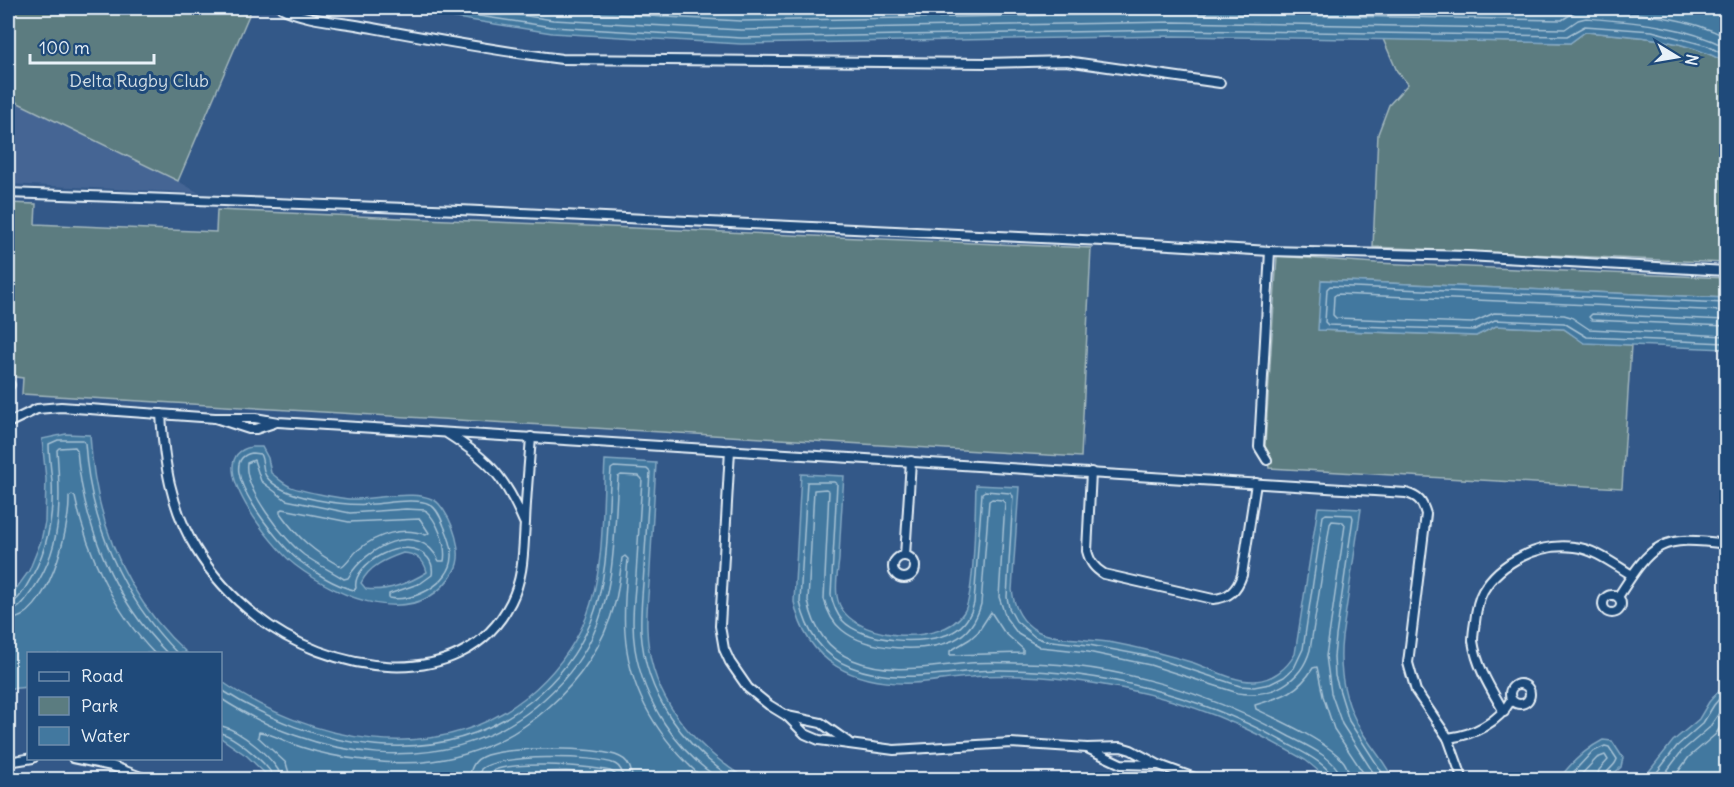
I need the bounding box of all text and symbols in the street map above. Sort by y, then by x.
scale bar [30,27,154,65]
north arrow [1647,27,1707,87]
text: 100 m [39,36,90,59]
text: N [1681,53,1703,67]
park label: Delta Rugby Club [69,69,209,92]
legend [27,652,222,760]
text: Road [81,664,124,687]
text: Park [81,694,118,717]
text: Water [81,724,131,747]

